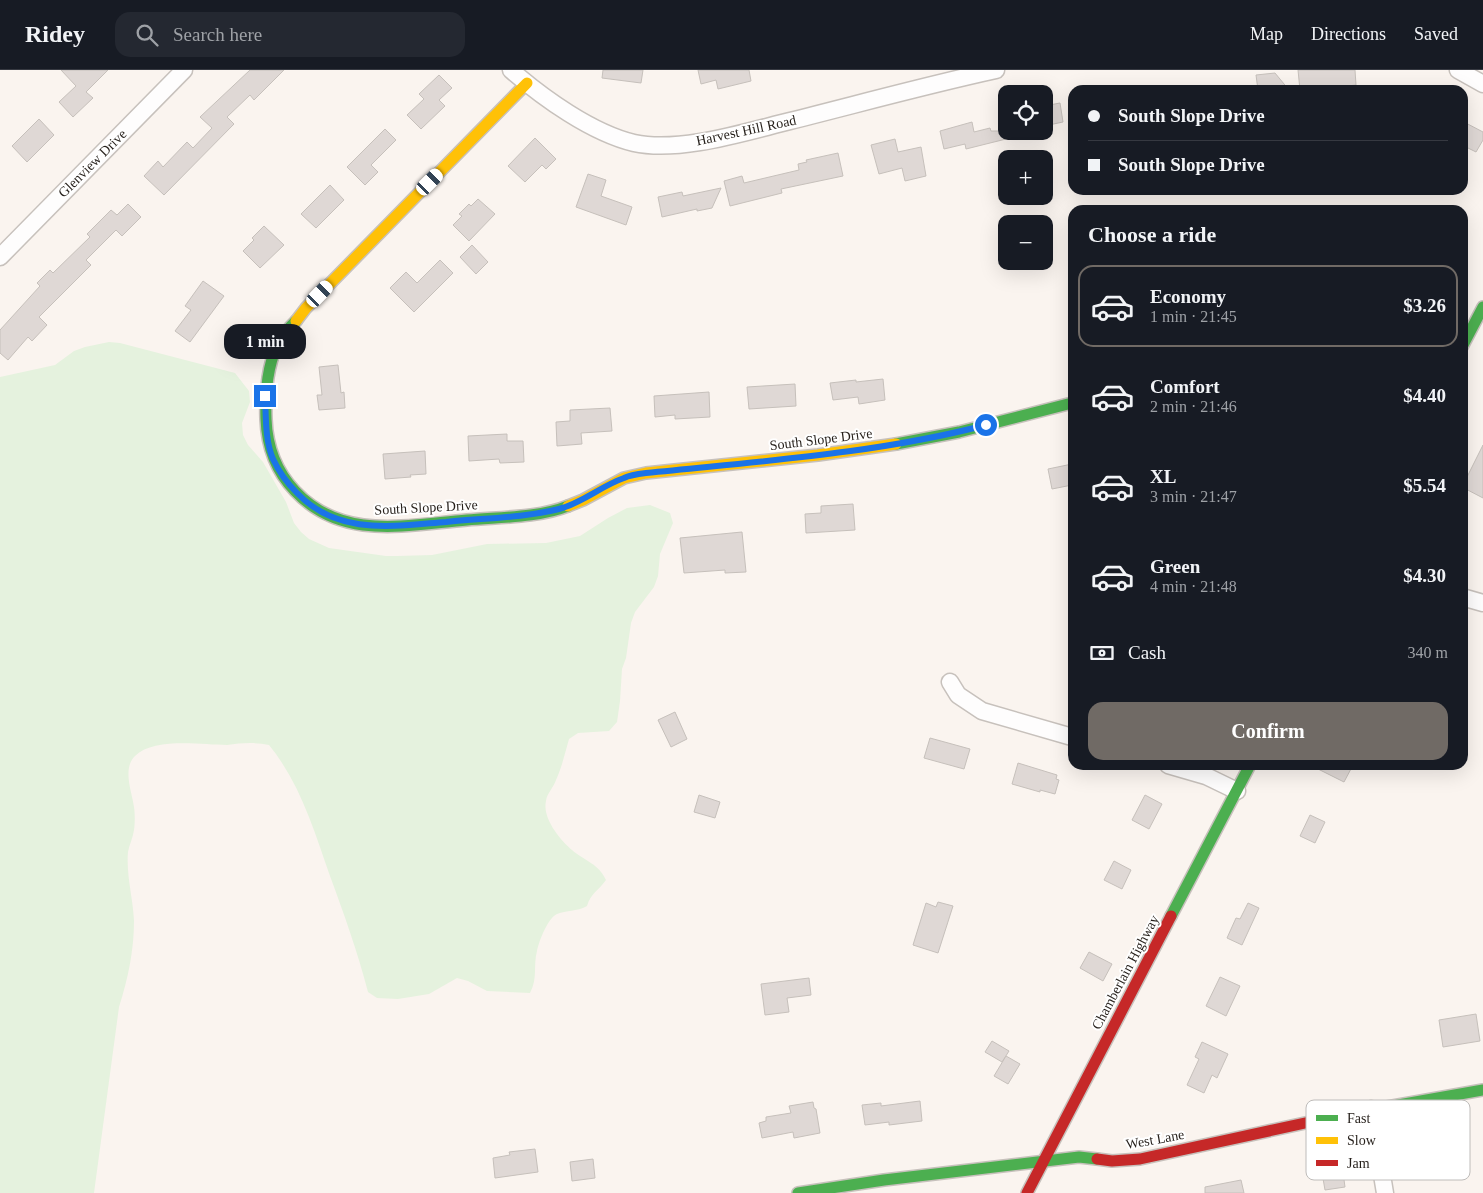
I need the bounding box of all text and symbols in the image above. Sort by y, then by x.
search box [115,12,465,57]
text: Ridey [25,21,85,47]
icon: search [133,21,161,49]
text: Search here [173,24,262,45]
text: Map [1250,24,1283,44]
text: Directions [1311,24,1386,44]
text: Saved [1414,24,1458,44]
map controls [998,85,1053,270]
button: locate [998,85,1053,140]
text: South Slope Drive [1118,105,1265,126]
street label: Harvest Hill Road [695,113,797,148]
street label: Glenview Drive [55,126,129,200]
button: + [998,150,1053,205]
text: South Slope Drive [1118,154,1265,175]
car [414,166,445,198]
button: − [998,215,1053,270]
text: Choose a ride [1088,222,1216,247]
car [304,278,335,310]
icon: car [1090,284,1135,329]
text: Economy [1150,286,1226,307]
text: $3.26 [1403,295,1446,316]
text: 1 min · 21:45 [1150,308,1237,325]
callout: 1 min [224,324,306,358]
text: 1 min [246,333,284,350]
icon: car [1090,374,1135,419]
text: Comfort [1150,376,1220,397]
route end [254,385,276,407]
text: $4.40 [1403,385,1446,406]
text: 2 min · 21:46 [1150,398,1237,415]
route start [975,414,997,436]
street label: South Slope Drive [769,426,873,453]
icon: car [1090,464,1135,509]
text: XL [1150,466,1176,487]
text: $5.54 [1403,475,1446,496]
text: 3 min · 21:47 [1150,488,1237,505]
street label: South Slope Drive [374,497,478,518]
icon: car [1090,554,1135,599]
text: Green [1150,556,1200,577]
text: $4.30 [1403,565,1446,586]
text: 4 min · 21:48 [1150,578,1237,595]
icon: cash [1088,639,1116,667]
text: Cash [1128,642,1166,663]
text: 340 m [1408,644,1448,661]
button: Confirm [1088,702,1448,760]
street label: Chamberlain Highway [1089,913,1162,1032]
legend [1306,1100,1470,1180]
text: Fast [1347,1111,1370,1126]
street label: West Lane [1125,1127,1186,1152]
text: Slow [1347,1133,1377,1148]
text: Jam [1347,1156,1370,1171]

